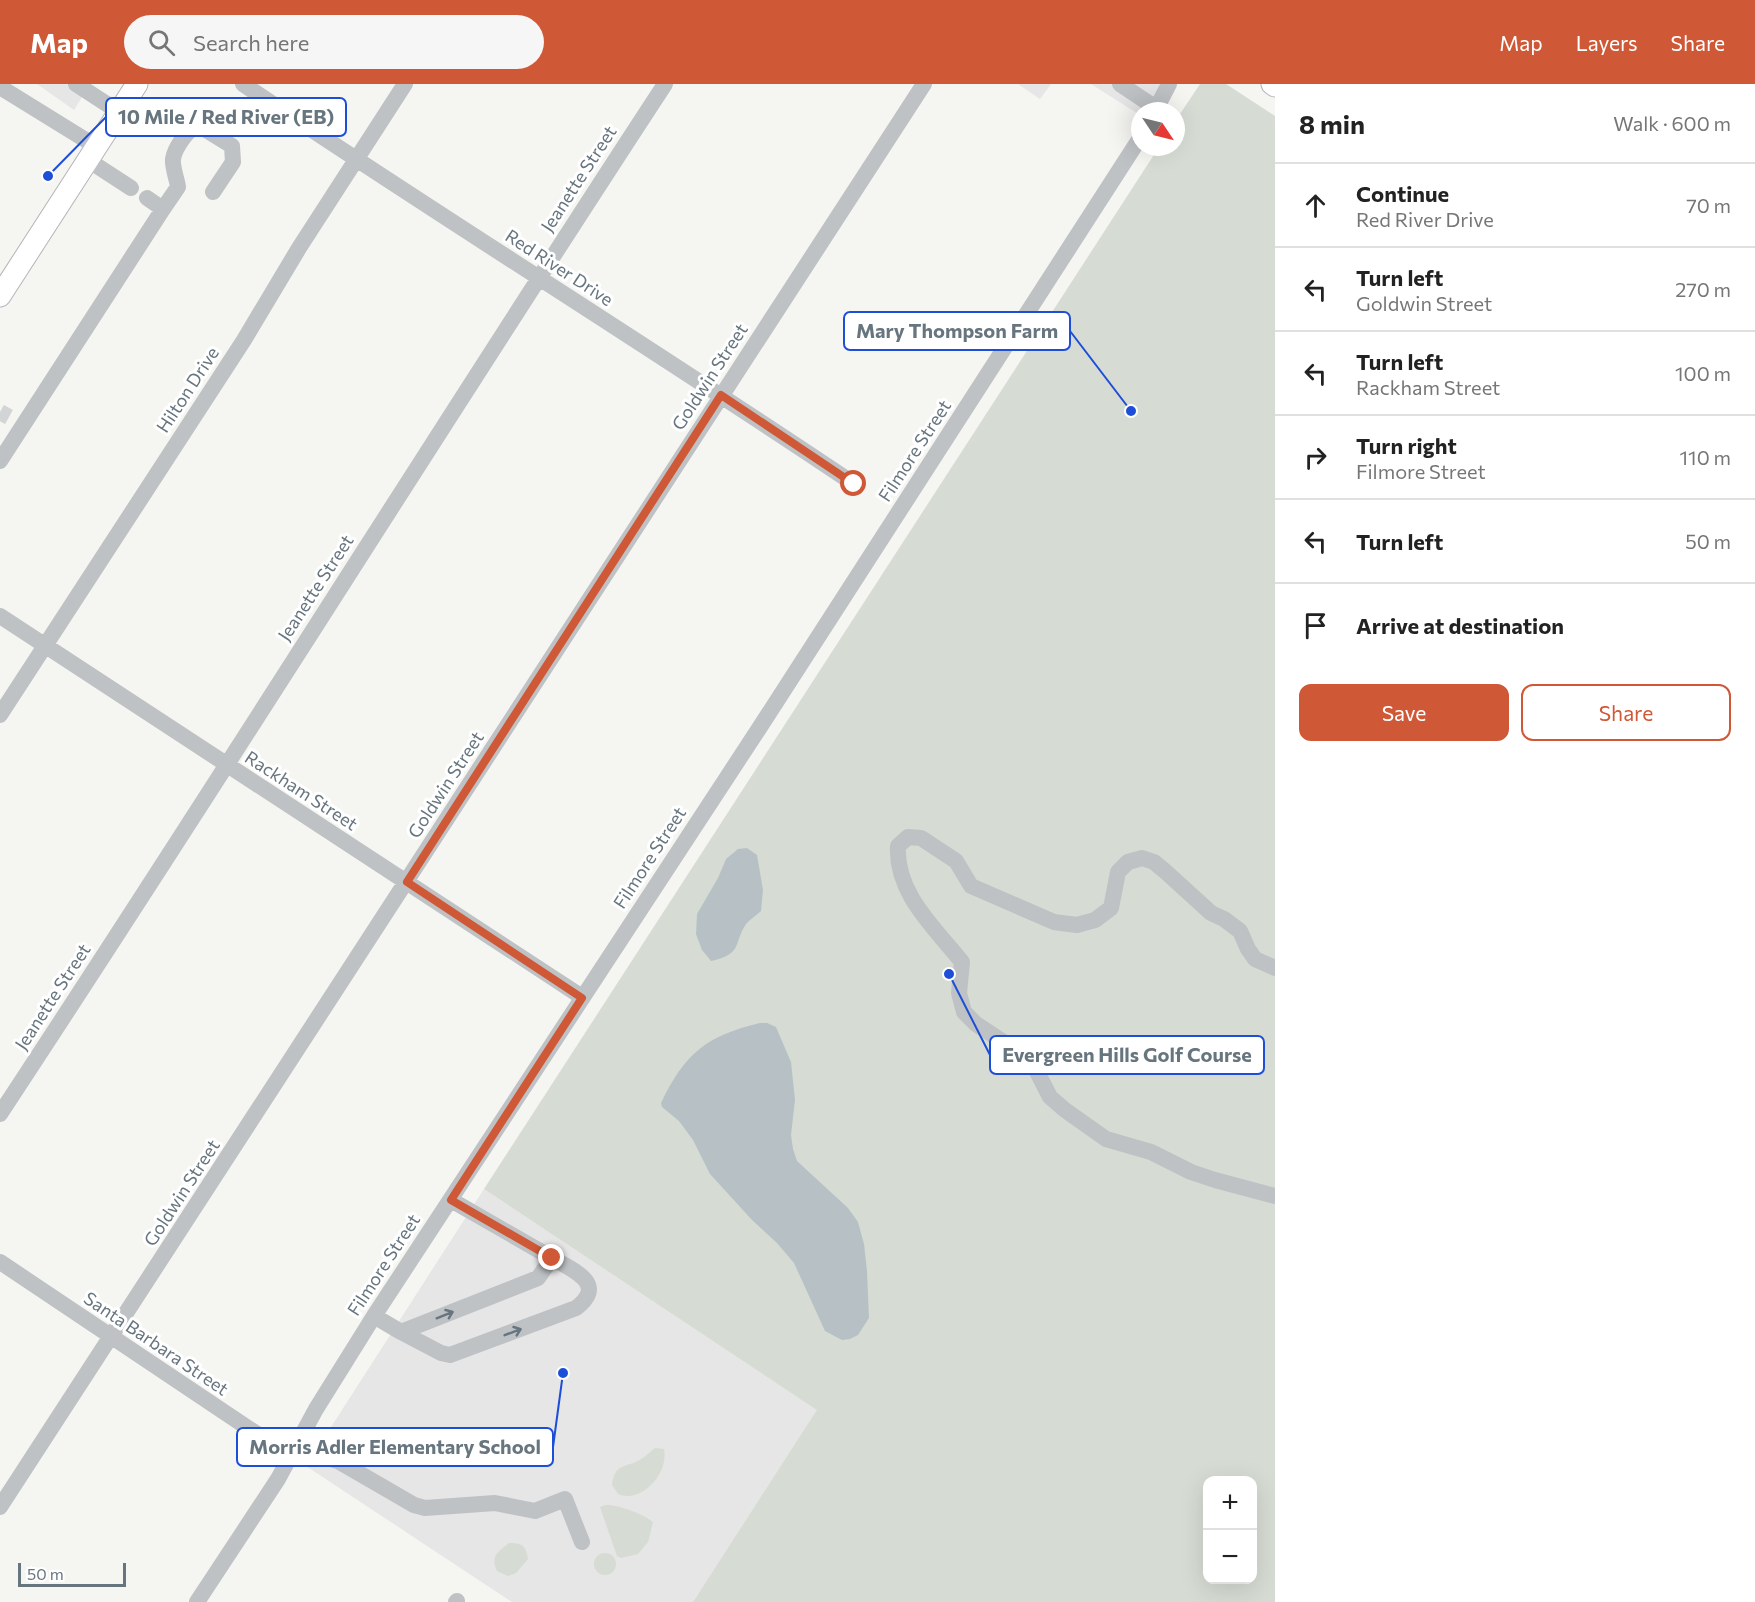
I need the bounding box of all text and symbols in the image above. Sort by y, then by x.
search box [124,15,544,69]
text: Map [30,25,88,59]
icon: search [145,26,178,59]
text: Search here [193,29,309,56]
text: Map [1499,30,1543,55]
text: Layers [1576,30,1638,55]
text: Share [1671,30,1725,55]
callout: 10 Mile / Red River (EB) [106,98,346,136]
north arrow [1131,102,1185,156]
text: 10 Mile / Red River (EB) [118,104,334,128]
text: 8 min [1299,108,1365,139]
text: Walk · 600 m [1613,111,1731,135]
street label: Jeanette Street [536,121,621,236]
text: Continue [1356,180,1449,207]
icon: ahead [1299,189,1332,222]
text: 70 m [1686,193,1731,217]
text: Red River Drive [1356,207,1494,231]
street label: Red River Drive [502,224,618,310]
text: Turn left [1356,264,1443,291]
icon: left [1299,273,1332,306]
text: 270 m [1675,277,1731,301]
text: Goldwin Street [1356,291,1492,315]
callout: Mary Thompson Farm [844,312,1070,350]
text: Mary Thompson Farm [856,318,1058,342]
street label: Goldwin Street [667,319,752,434]
street label: Hilton Drive [151,342,223,437]
text: Turn left [1356,348,1443,375]
icon: left [1299,357,1332,390]
text: 100 m [1675,361,1731,385]
text: Rackham Street [1356,375,1500,399]
street label: Filmore Street [873,396,955,505]
text: Turn right [1356,432,1457,459]
icon: right [1299,441,1332,474]
text: 110 m [1680,445,1731,469]
text: Filmore Street [1356,459,1486,483]
route start [840,470,866,496]
icon: left [1299,525,1332,558]
text: Turn left [1356,528,1443,555]
text: 50 m [1685,529,1731,553]
street label: Jeanette Street [273,530,358,645]
icon: arrive [1299,609,1332,642]
text: Arrive at destination [1356,612,1564,639]
button: Save [1299,684,1509,741]
button: Share [1521,684,1731,741]
street label: Goldwin Street [403,727,488,842]
street label: Rackham Street [241,746,362,835]
street label: Filmore Street [608,803,690,912]
street label: Jeanette Street [10,939,95,1054]
callout: Evergreen Hills Golf Course [990,1036,1264,1074]
text: Evergreen Hills Golf Course [1002,1042,1252,1066]
street label: Goldwin Street [139,1135,224,1250]
street label: Filmore Street [342,1210,424,1319]
route end [538,1244,564,1270]
street label: Santa Barbara Street [80,1287,233,1400]
one-way arrow [435,1309,454,1320]
one-way arrow [504,1326,522,1337]
callout: Morris Adler Elementary School [237,1428,553,1466]
text: Morris Adler Elementary School [249,1434,541,1458]
map controls [1203,1476,1257,1584]
button: + [1203,1476,1257,1530]
button: − [1203,1530,1257,1584]
scale bar [18,1560,126,1588]
text: 50 m [27,1564,64,1583]

